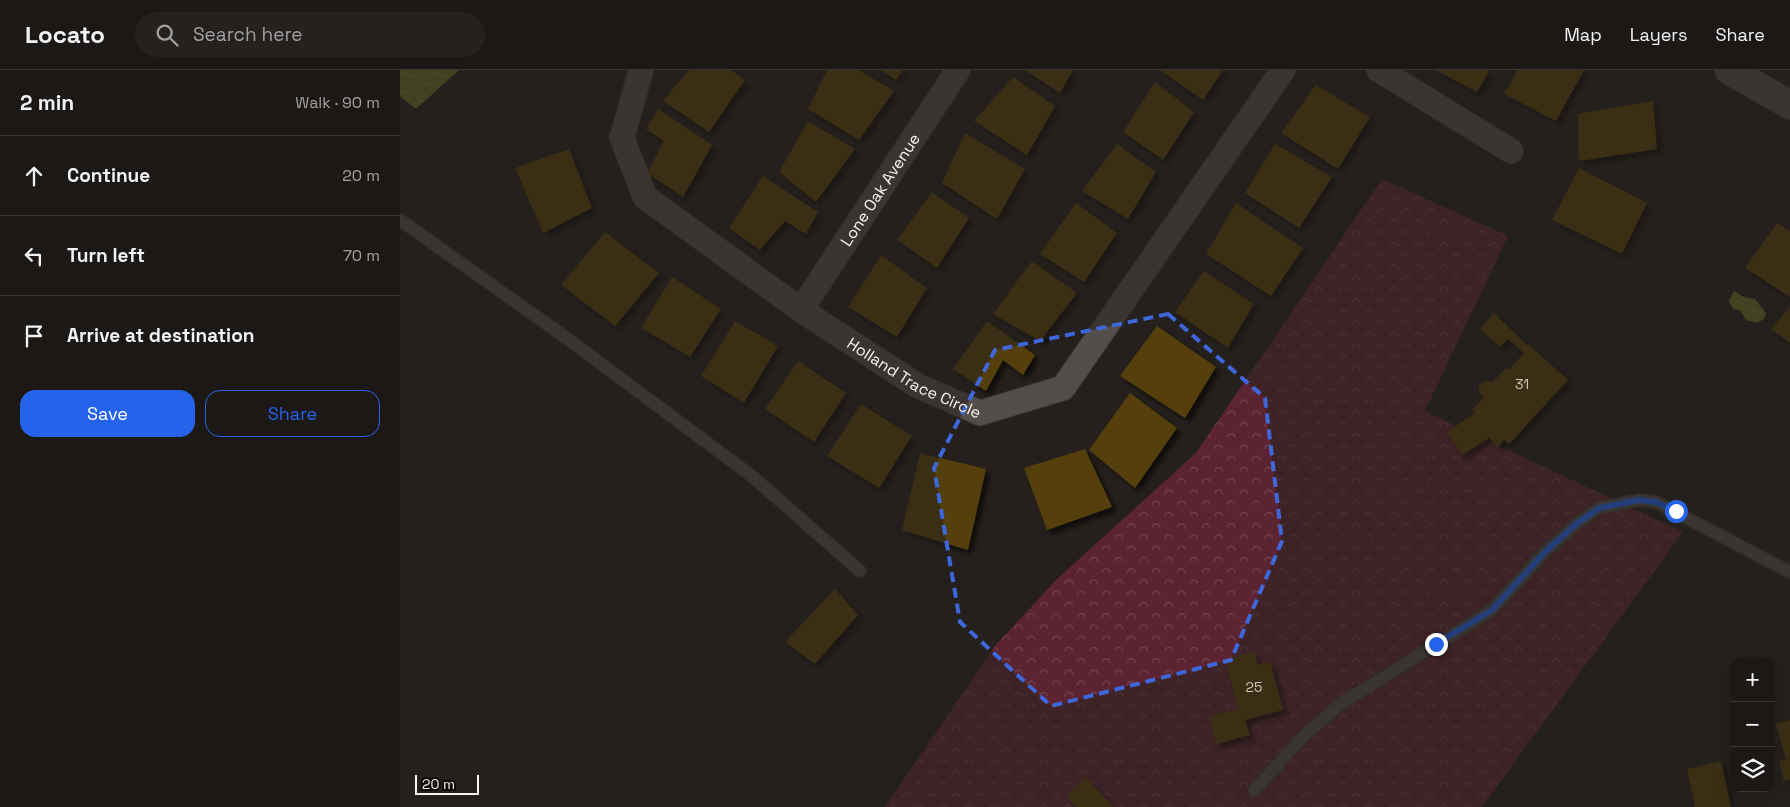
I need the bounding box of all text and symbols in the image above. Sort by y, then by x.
search box [135,12,485,57]
text: Locato [25,19,105,50]
icon: search [153,21,181,49]
text: Search here [193,22,302,47]
text: Map [1564,23,1602,46]
text: Layers [1630,23,1687,46]
text: Share [1715,23,1765,46]
text: 2 min [20,89,74,116]
text: Walk · 90 m [295,92,380,113]
street label: Lone Oak Avenue [836,129,925,250]
icon: ahead [20,162,48,190]
text: Continue [67,163,150,188]
text: 20 m [342,165,380,186]
icon: left [20,242,48,270]
text: Turn left [67,243,145,268]
text: 70 m [343,245,380,266]
icon: arrive [20,322,48,350]
text: Arrive at destination [67,323,255,348]
street label: Holland Trace Circle [843,333,984,423]
house number: 31 [1515,375,1529,393]
button: Save [20,390,195,437]
button: Share [205,390,380,437]
route start [1665,500,1688,523]
route end [1425,633,1448,656]
map controls [1730,657,1775,792]
button: + [1730,657,1775,702]
house number: 25 [1246,678,1262,696]
button: − [1730,702,1775,747]
button: layers [1730,747,1775,792]
scale bar [415,772,479,795]
text: 20 m [422,775,455,793]

